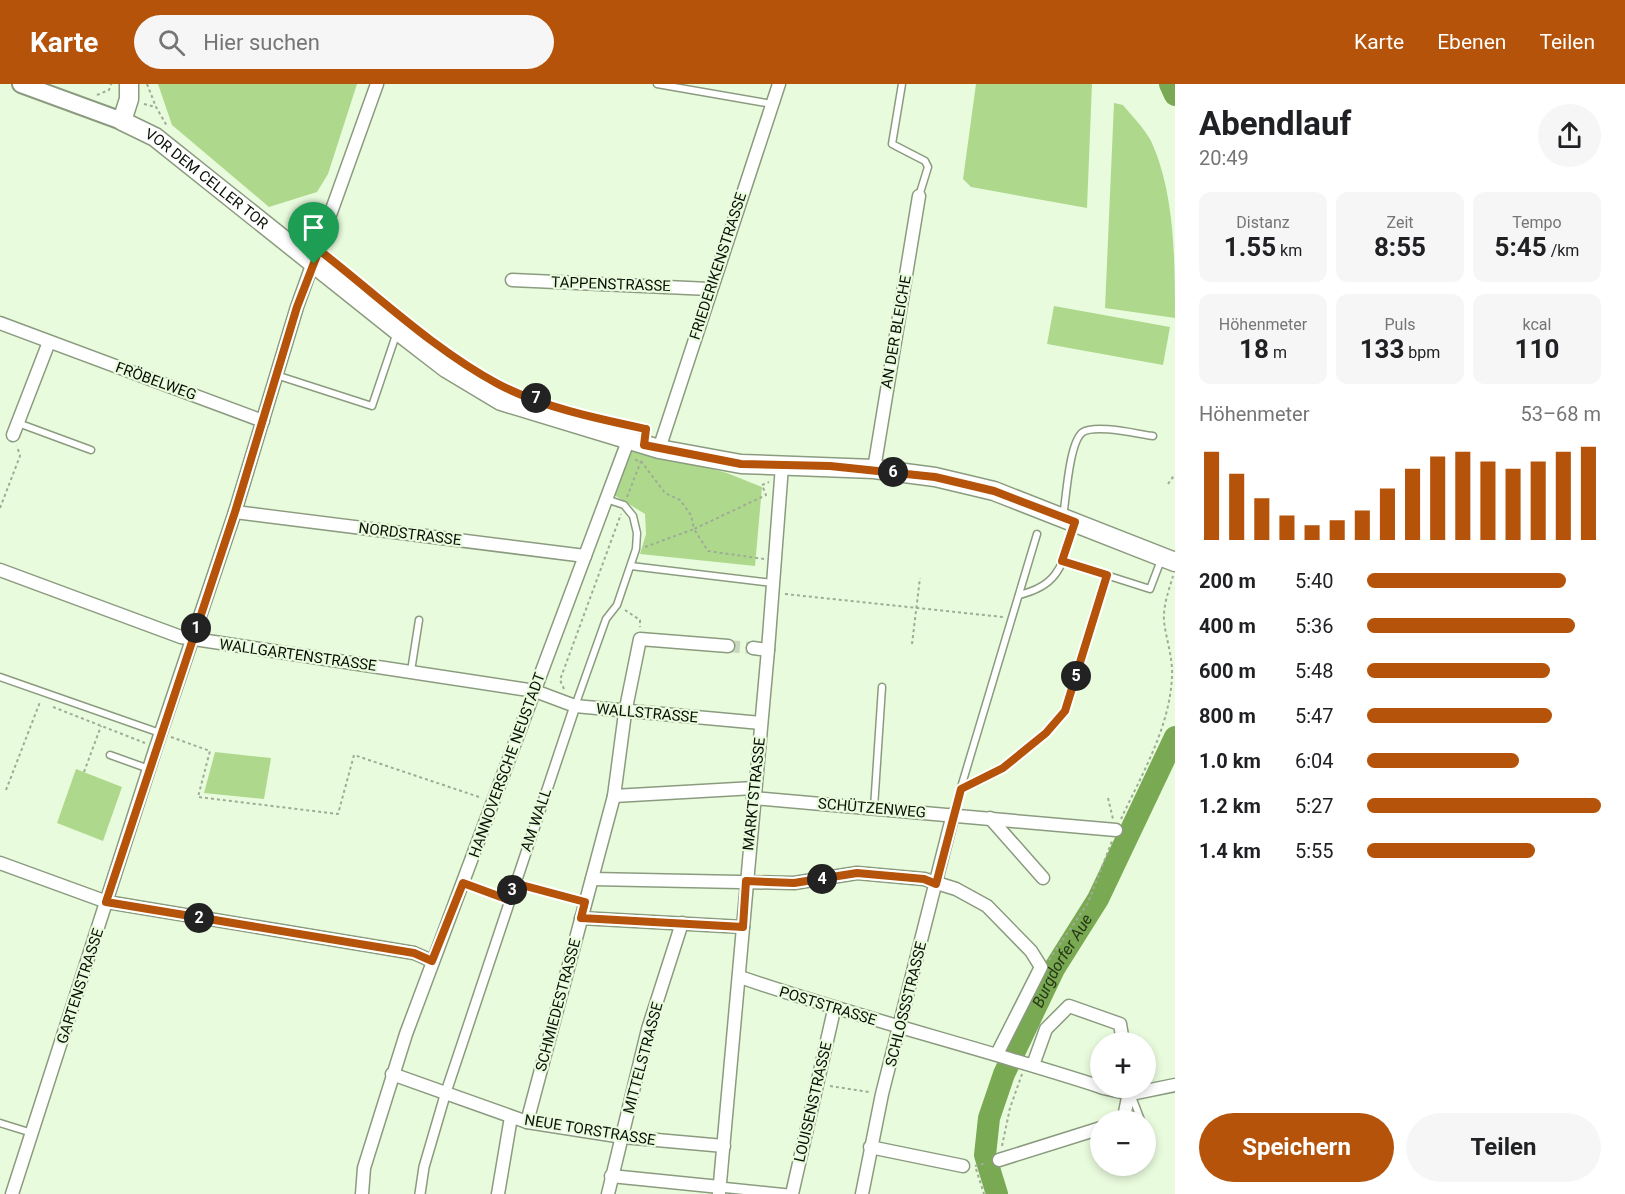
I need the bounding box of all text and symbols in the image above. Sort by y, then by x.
search box [134,15,554,69]
text: Karte [30,26,98,59]
icon: search [155,26,188,59]
text: Hier suchen [203,30,320,55]
text: Karte [1354,30,1404,54]
text: Ebenen [1437,30,1506,54]
text: Teilen [1539,30,1595,54]
text: Abendlauf [1199,104,1351,143]
button: share [1538,104,1601,167]
street label: VOR DEM CELLER TOR [142,125,272,233]
text: 20:49 [1199,146,1249,170]
street label: FRIEDERIKENSTRASSE [686,190,750,342]
pin [288,202,339,264]
icon: arrive [297,211,330,244]
text: Distanz [1236,213,1290,232]
text: Zeit [1386,213,1414,232]
text: Tempo [1512,213,1562,232]
text: 1.55 [1224,232,1276,262]
text: 8:55 [1374,232,1426,262]
text: 5:45 [1495,232,1547,262]
text: km [1276,241,1302,260]
text: /km [1547,241,1579,260]
street label: TAPPENSTRASSE [551,273,672,295]
street label: AN DER BLEICHE [877,274,915,390]
text: Höhenmeter [1219,315,1307,334]
text: Puls [1384,315,1416,334]
text: kcal [1523,315,1551,334]
text: 18 [1239,334,1269,364]
text: 133 [1360,334,1404,364]
text: 110 [1515,334,1559,364]
text: m [1269,343,1287,362]
text: bpm [1404,343,1440,362]
street label: FRÖBELWEG [113,358,199,404]
pin: 7 [521,383,551,413]
text: 7 [531,388,541,407]
text: Höhenmeter [1199,402,1309,426]
text: 53–68 m [1520,402,1601,426]
pin: 6 [878,457,908,487]
text: 6 [888,462,898,481]
street label: NORDSTRASSE [358,519,463,549]
text: 200 m [1199,569,1256,593]
text: 5:40 [1295,569,1334,593]
pin: 1 [181,613,211,643]
text: 400 m [1199,614,1256,638]
text: 5:36 [1295,614,1334,638]
text: 1 [191,618,201,637]
street label: WALLGARTENSTRASSE [218,635,378,675]
text: 600 m [1199,659,1256,683]
text: 5:48 [1295,659,1334,683]
pin: 5 [1061,661,1091,691]
text: 5 [1071,666,1081,685]
street label: HANNOVERSCHE NEUSTADT [465,670,549,860]
street label: WALLSTRASSE [595,700,699,726]
text: 800 m [1199,704,1256,728]
text: 5:47 [1295,704,1334,728]
street label: MARKTSTRASSE [739,736,769,851]
text: 1.0 km [1199,749,1261,773]
text: 6:04 [1295,749,1334,773]
street label: AM WALL [517,786,555,854]
street label: SCHÜTZENWEG [817,794,927,822]
text: 1.2 km [1199,794,1261,818]
text: 5:27 [1295,794,1334,818]
text: 1.4 km [1199,839,1261,863]
text: 5:55 [1295,839,1334,863]
pin: 4 [807,864,837,894]
text: 4 [817,869,827,888]
pin: 3 [497,875,527,905]
text: 3 [507,880,517,899]
pin: 2 [184,903,214,933]
text: 2 [194,908,204,927]
water label: Burgdorfer Aue [1028,910,1096,1010]
street label: GARTENSTRASSE [53,926,107,1046]
street label: SCHMIEDESTRASSE [532,936,585,1073]
street label: SCHLOSSSTRASSE [882,939,930,1068]
street label: POSTSTRASSE [777,983,879,1029]
street label: MITTELSTRASSE [619,1000,667,1116]
map controls [1090,1032,1156,1176]
button: + [1090,1032,1156,1098]
street label: LOUISENSTRASSE [790,1040,836,1164]
button: − [1090,1110,1156,1176]
street label: NEUE TORSTRASSE [523,1111,657,1149]
button: Speichern [1199,1113,1394,1182]
button: Teilen [1406,1113,1601,1182]

